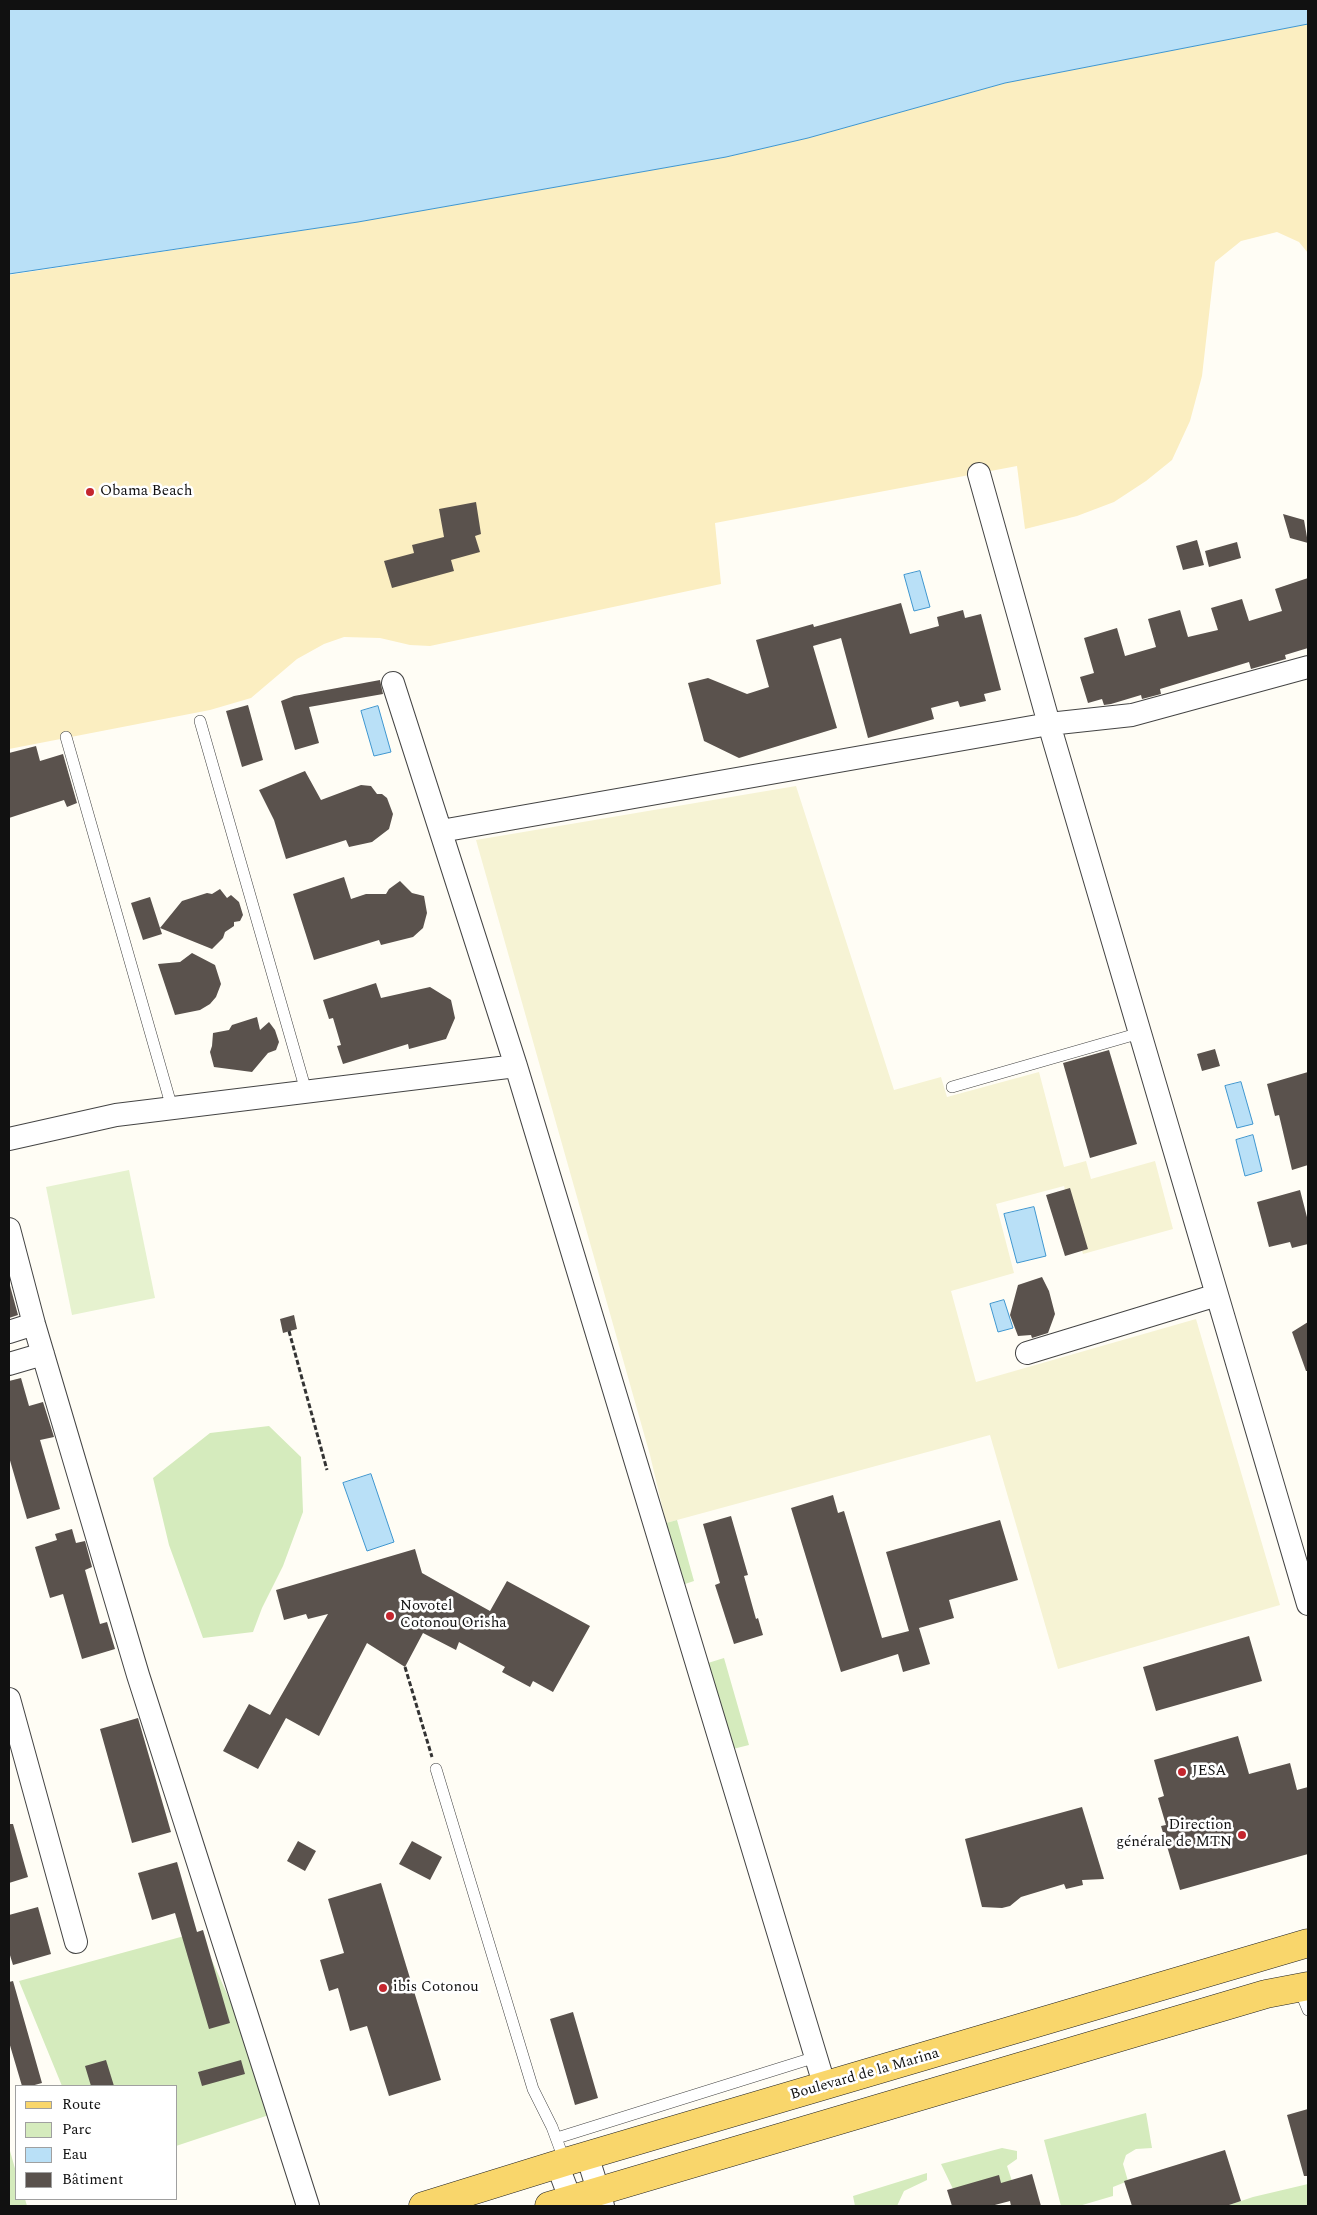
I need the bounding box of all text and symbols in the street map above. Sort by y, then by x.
place label: Obama Beach [100,483,192,501]
marker: Obama Beach [84,486,96,498]
place label: Novotel Cotonou Orisha [400,1598,507,1633]
marker: Novotel Cotonou Orisha [384,1610,396,1622]
place label: JESA [1192,1763,1227,1781]
marker: JESA [1176,1766,1188,1778]
place label: Direction générale de MTN [1116,1817,1232,1852]
marker: Direction générale de MTN [1236,1829,1248,1841]
place label: ibis Cotonou [393,1979,479,1997]
marker: ibis Cotonou [377,1982,389,1994]
street label: Boulevard de la Marina [788,2045,942,2105]
legend [15,2085,178,2200]
text: Route [62,2093,101,2116]
text: Parc [62,2118,92,2141]
text: Eau [62,2143,88,2166]
text: Bâtiment [62,2168,123,2191]

